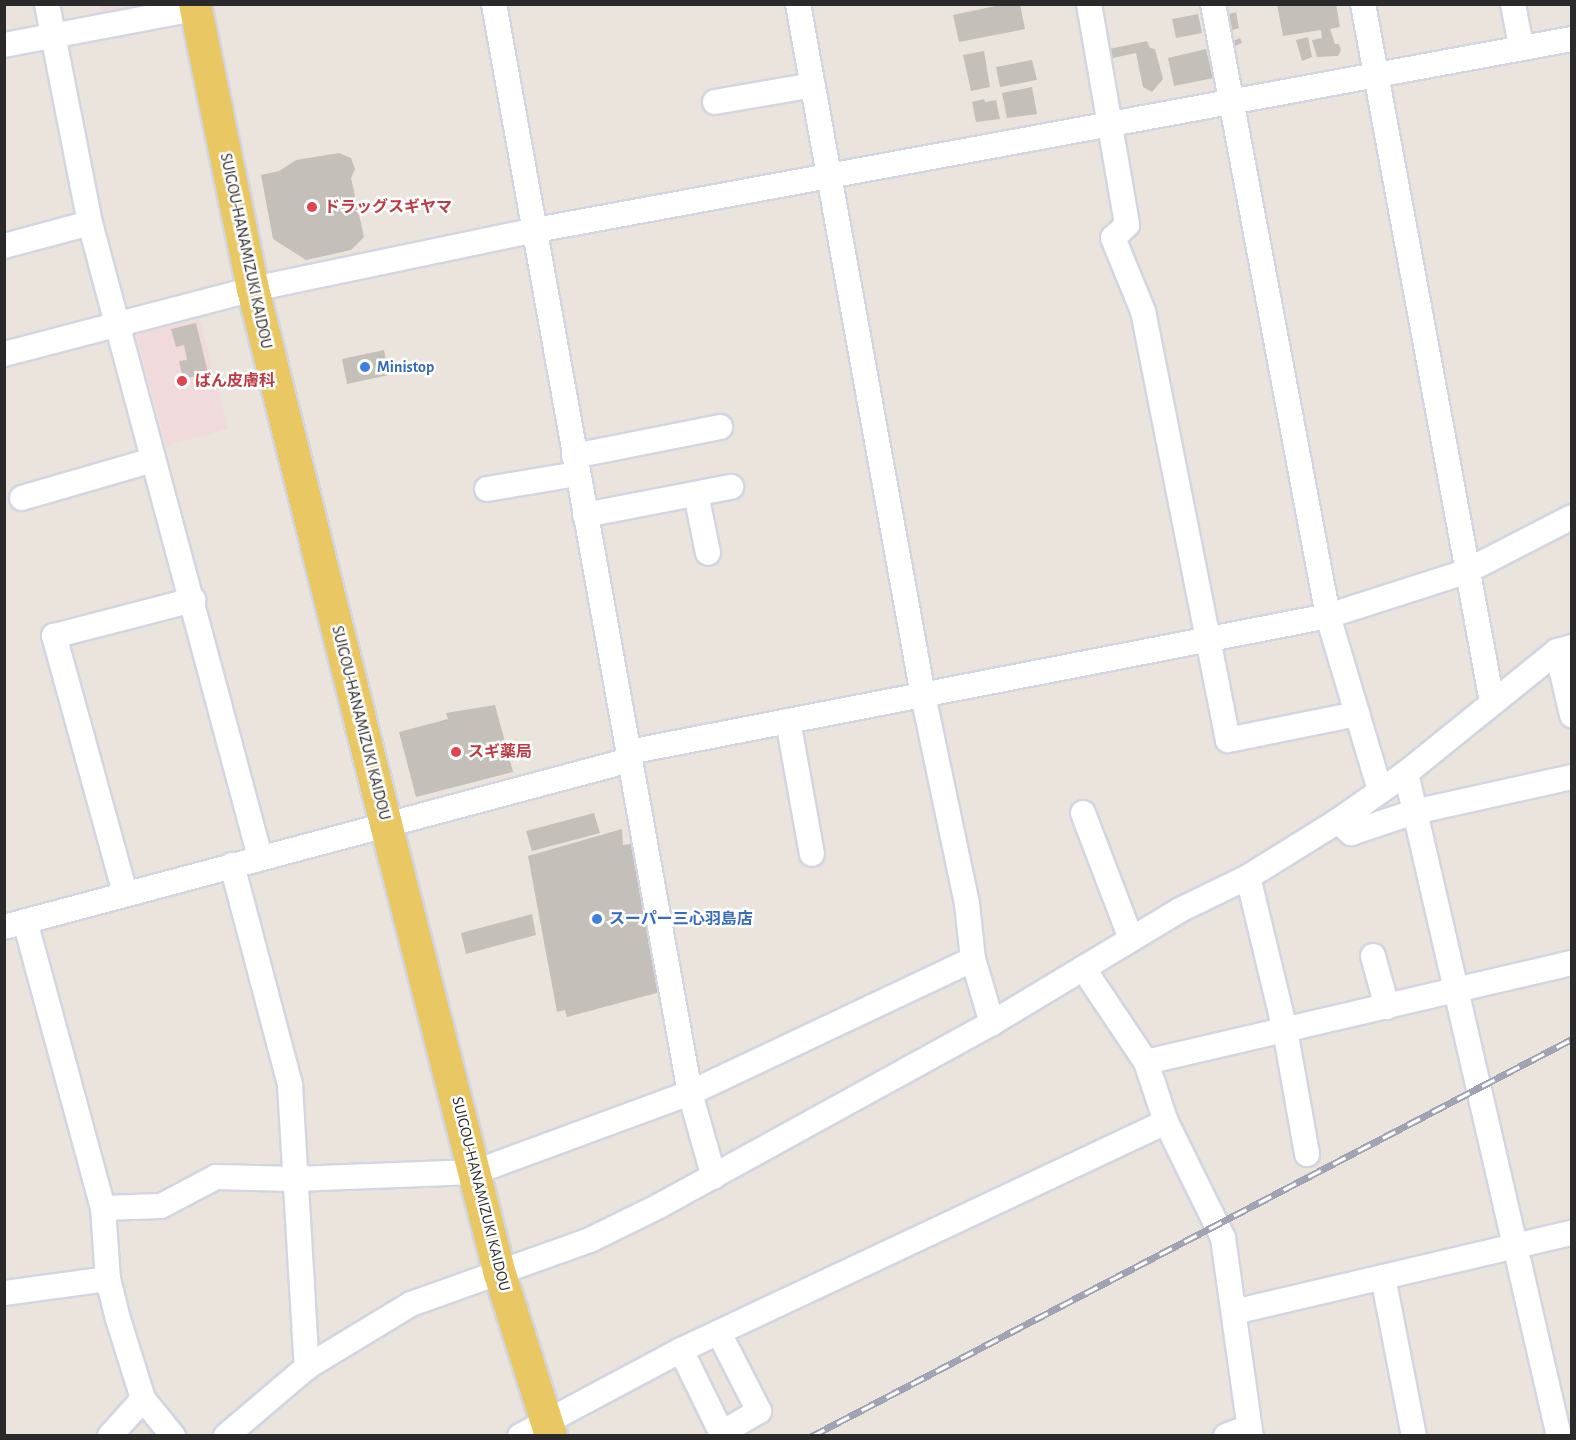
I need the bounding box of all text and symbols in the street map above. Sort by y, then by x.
street label: SUIGOU-HANAMIZUKI KAIDOU [216,151,276,351]
place label: ドラッグスギヤマ [324,197,452,217]
marker: ドラッグスギヤマ [305,200,319,214]
place label: Ministop [377,357,434,377]
marker: Ministop [358,360,372,374]
place label: ばん皮膚科 [195,371,275,391]
marker: ばん皮膚科 [173,372,191,390]
street label: SUIGOU-HANAMIZUKI KAIDOU [328,624,394,822]
place label: スギ薬局 [468,742,532,762]
marker: スギ薬局 [449,745,463,759]
place label: スーパー三心羽島店 [609,909,753,929]
marker: スーパー三心羽島店 [590,912,604,926]
street label: SUIGOU-HANAMIZUKI KAIDOU [448,1095,514,1293]

